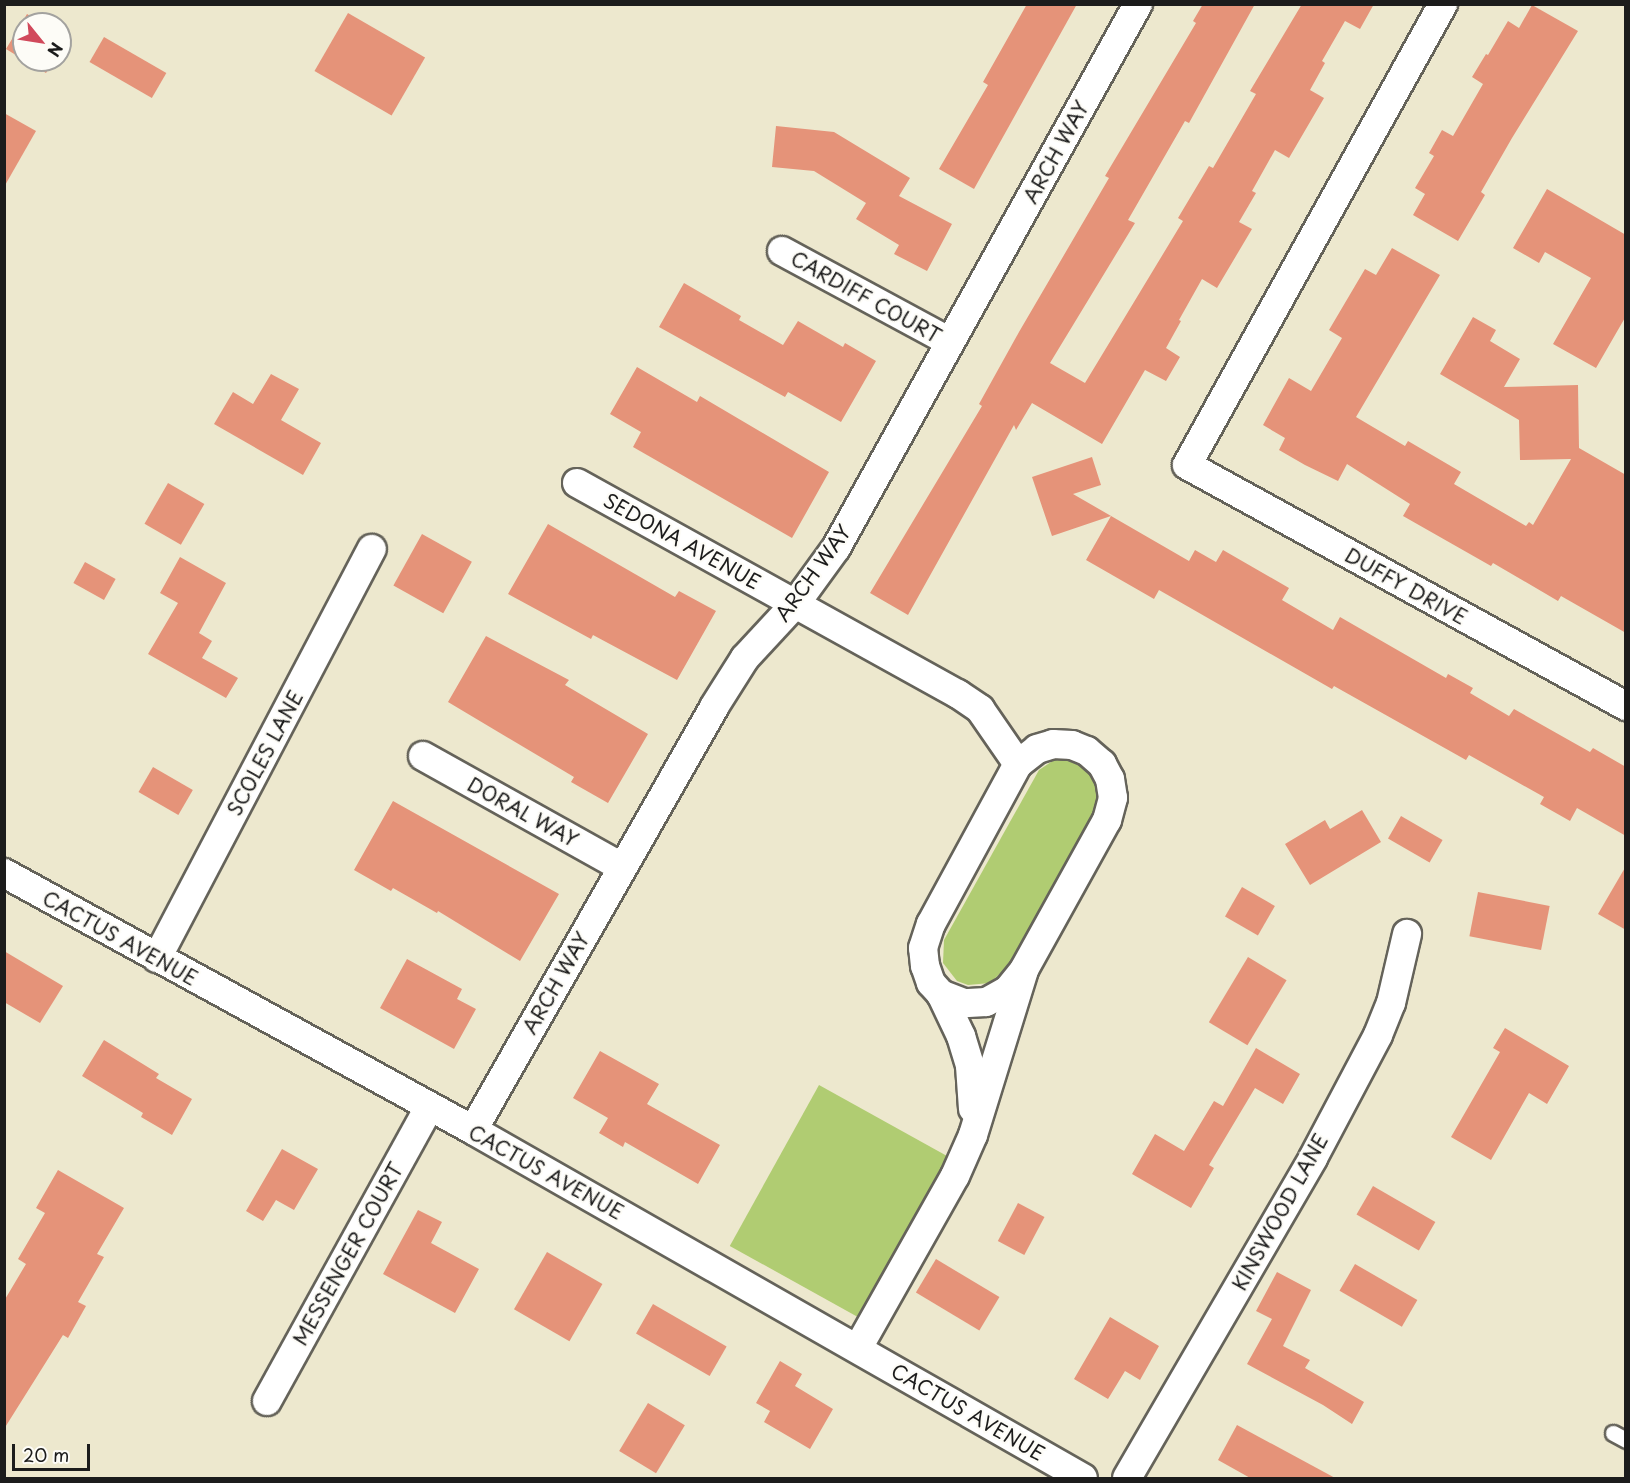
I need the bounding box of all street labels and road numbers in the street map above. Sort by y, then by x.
street label: ARCH WAY [1018,96,1094,208]
street label: CARDIFF COURT [787,246,945,348]
street label: SEDONA AVENUE [599,487,765,595]
street label: ARCH WAY [770,519,856,627]
street label: DUFFY DRIVE [1342,543,1470,629]
street label: SCOLES LANE [222,686,308,820]
street label: DORAL WAY [462,771,584,853]
street label: CACTUS AVENUE [37,885,203,991]
street label: ARCH WAY [517,927,595,1039]
street label: CACTUS AVENUE [463,1119,629,1225]
street label: KINSWOOD LANE [1227,1129,1333,1295]
street label: MESSENGER COURT [287,1157,409,1351]
street label: CACTUS AVENUE [886,1358,1050,1466]

